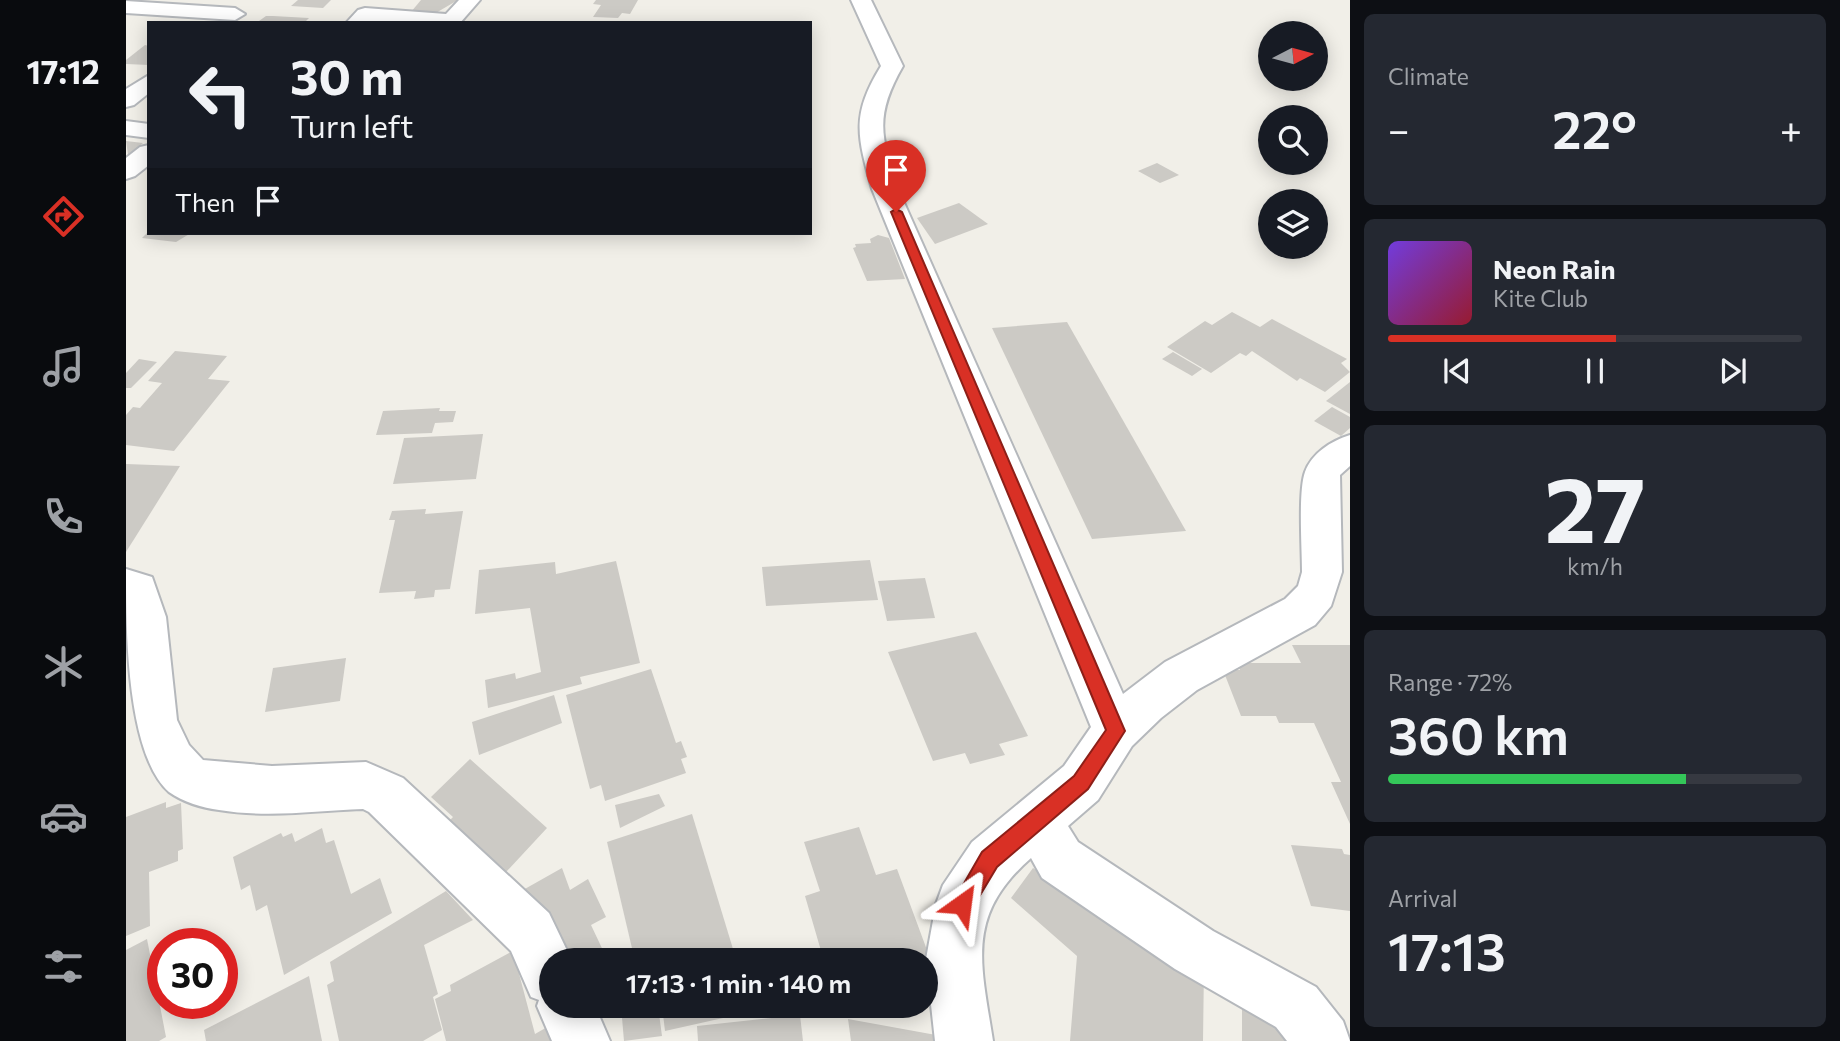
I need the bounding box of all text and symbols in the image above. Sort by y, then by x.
north arrow [1258,21,1328,91]
map controls [1258,21,1328,259]
text: 30 m [290,45,403,105]
icon: left [175,49,266,140]
text: 17:12 [26,51,100,91]
text: Climate [1388,62,1469,90]
text: 22° [1552,96,1637,160]
text: Turn left [290,105,414,145]
button: search [1258,105,1328,175]
text: − [1388,105,1410,152]
text: + [1780,105,1802,152]
pin [866,140,926,212]
icon: arrive [877,151,915,189]
icon: arrive [249,182,287,220]
text: Then [175,186,235,217]
button: layers [1258,189,1328,259]
icon: directions [39,192,88,241]
text: Neon Rain [1493,253,1616,284]
text: Kite Club [1493,284,1588,312]
icon: music [39,342,88,391]
icon: previous [1438,352,1476,390]
icon: pause [1576,352,1614,390]
icon: next [1714,352,1752,390]
text: 27 [1544,450,1646,562]
icon: phone [39,492,88,541]
text: km/h [1567,552,1623,580]
icon: climate [39,642,88,691]
text: Range · 72% [1388,668,1512,696]
text: 360 km [1388,702,1569,766]
icon: car [39,792,88,841]
position arrow [925,867,999,941]
text: Arrival [1388,884,1458,912]
text: 17:13 [1388,918,1506,982]
speed limit sign: 30 [147,928,238,1019]
icon: filters [39,942,88,991]
text: 17:13 · 1 min · 140 m [626,967,851,998]

